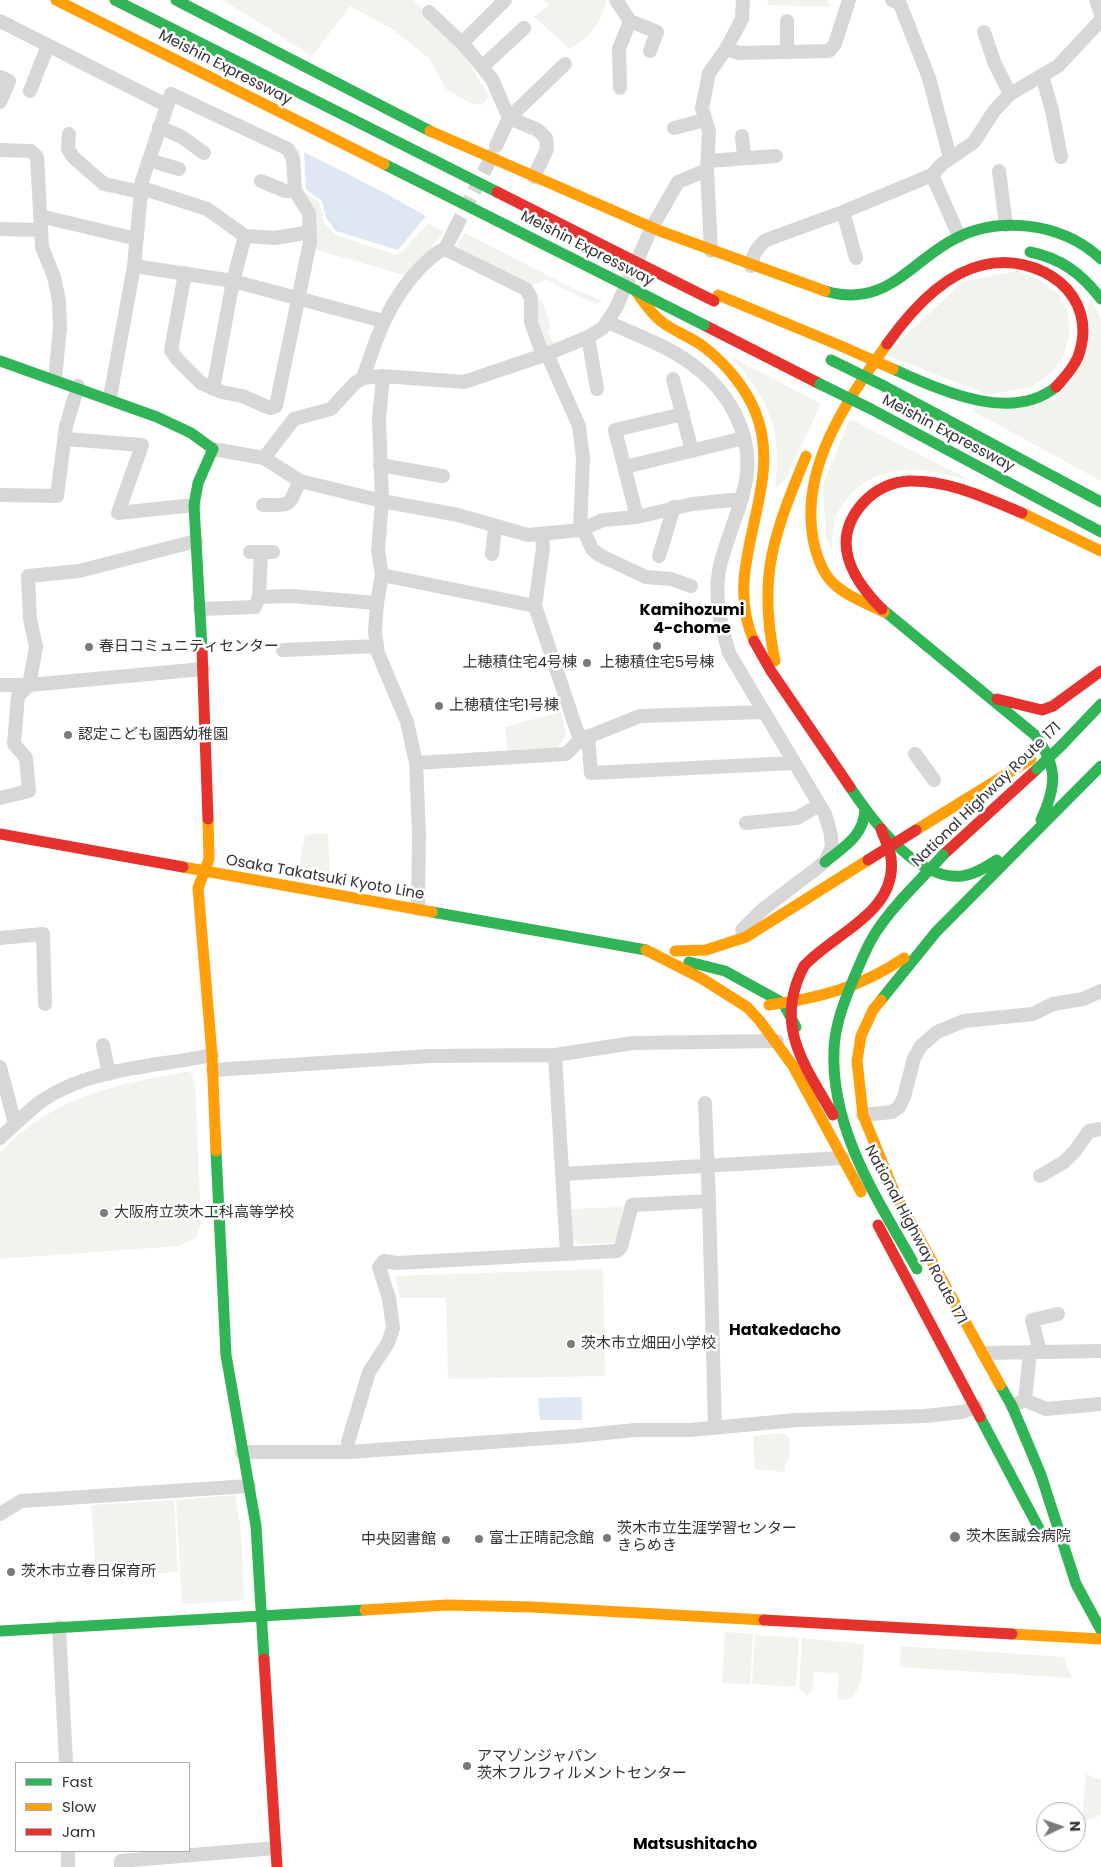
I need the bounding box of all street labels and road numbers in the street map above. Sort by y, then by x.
street label: Meishin Expressway [155,27,295,109]
street label: Meishin Expressway [517,208,657,290]
street label: Meishin Expressway [879,392,1017,476]
street label: National Highway Route 171 [909,719,1065,871]
street label: Osaka Takatsuki Kyoto Line [224,852,426,904]
street label: National Highway Route 171 [860,1142,970,1328]

